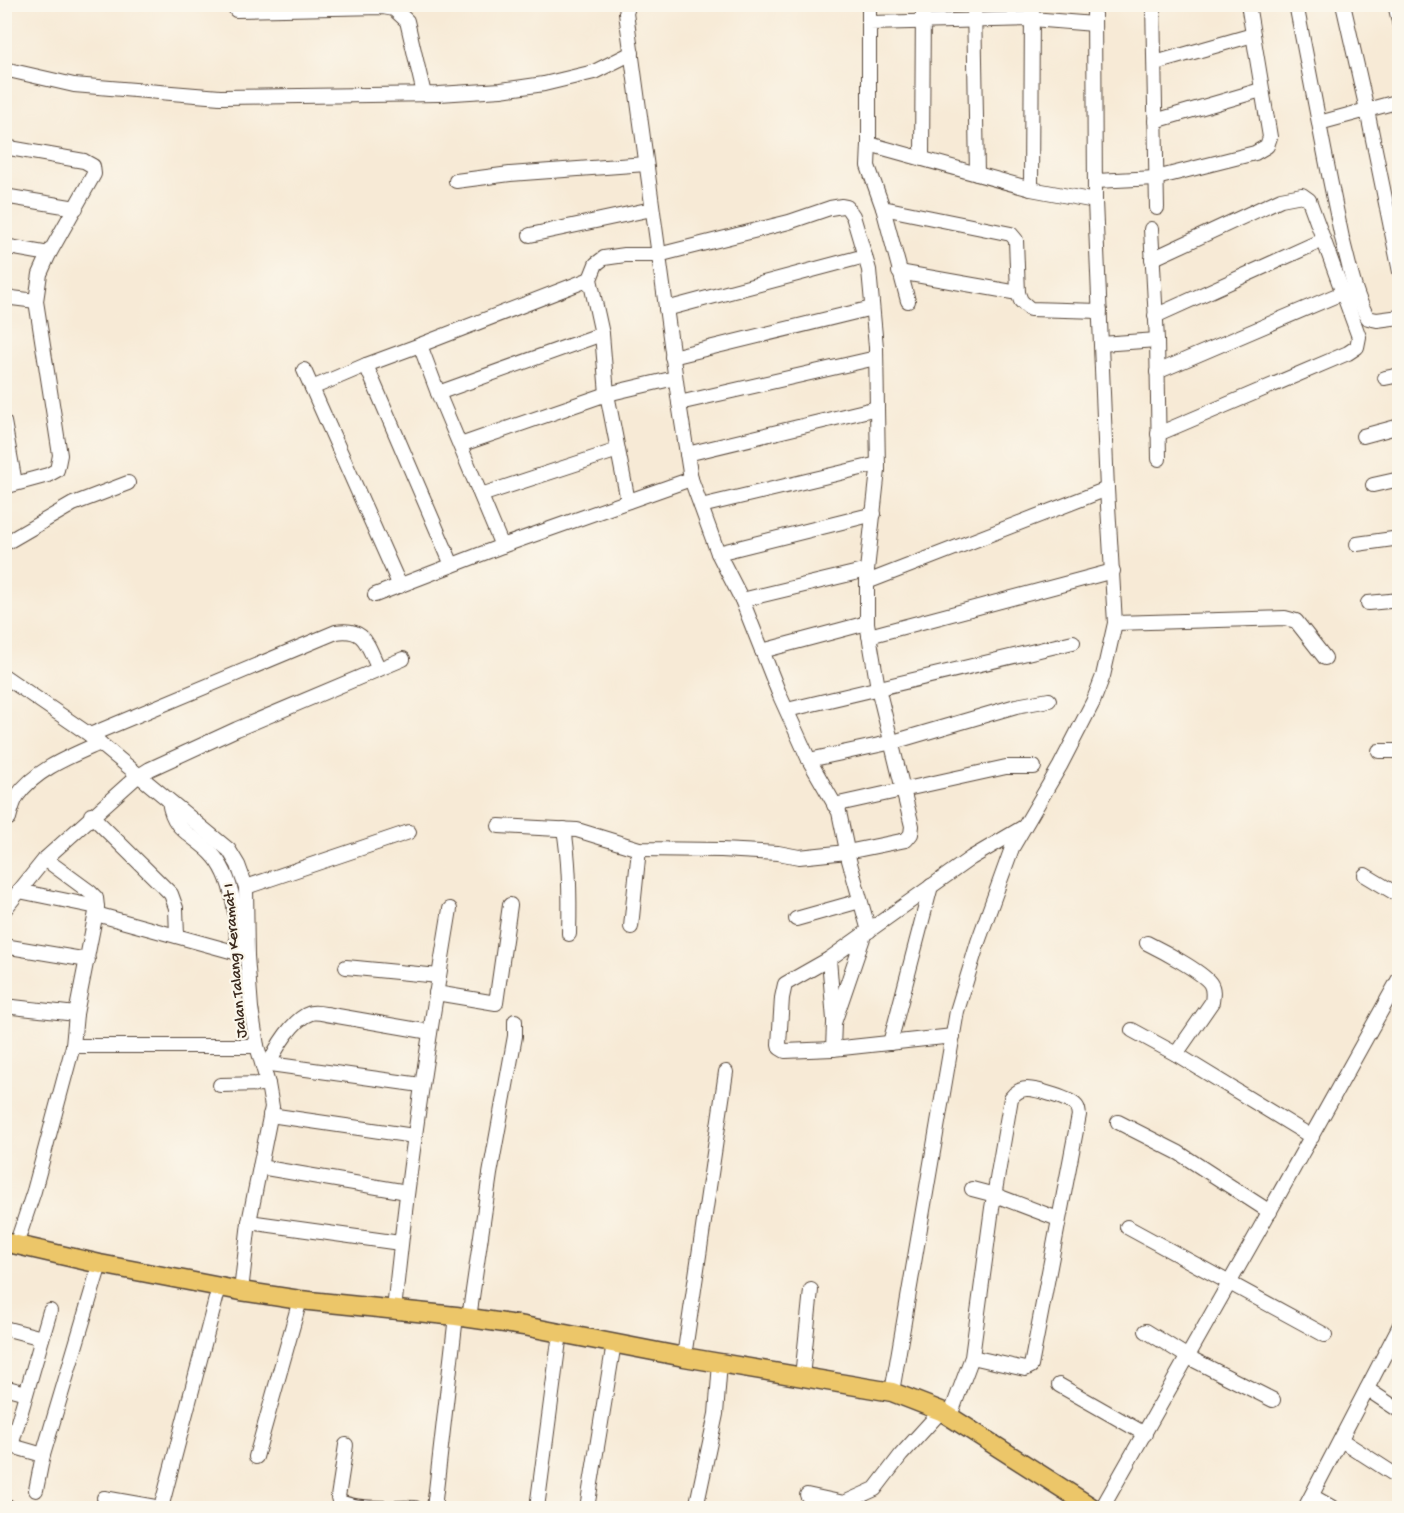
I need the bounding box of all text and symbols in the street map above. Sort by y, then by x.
street label: Jalan Talang Keramat I [220,883,253,1039]

